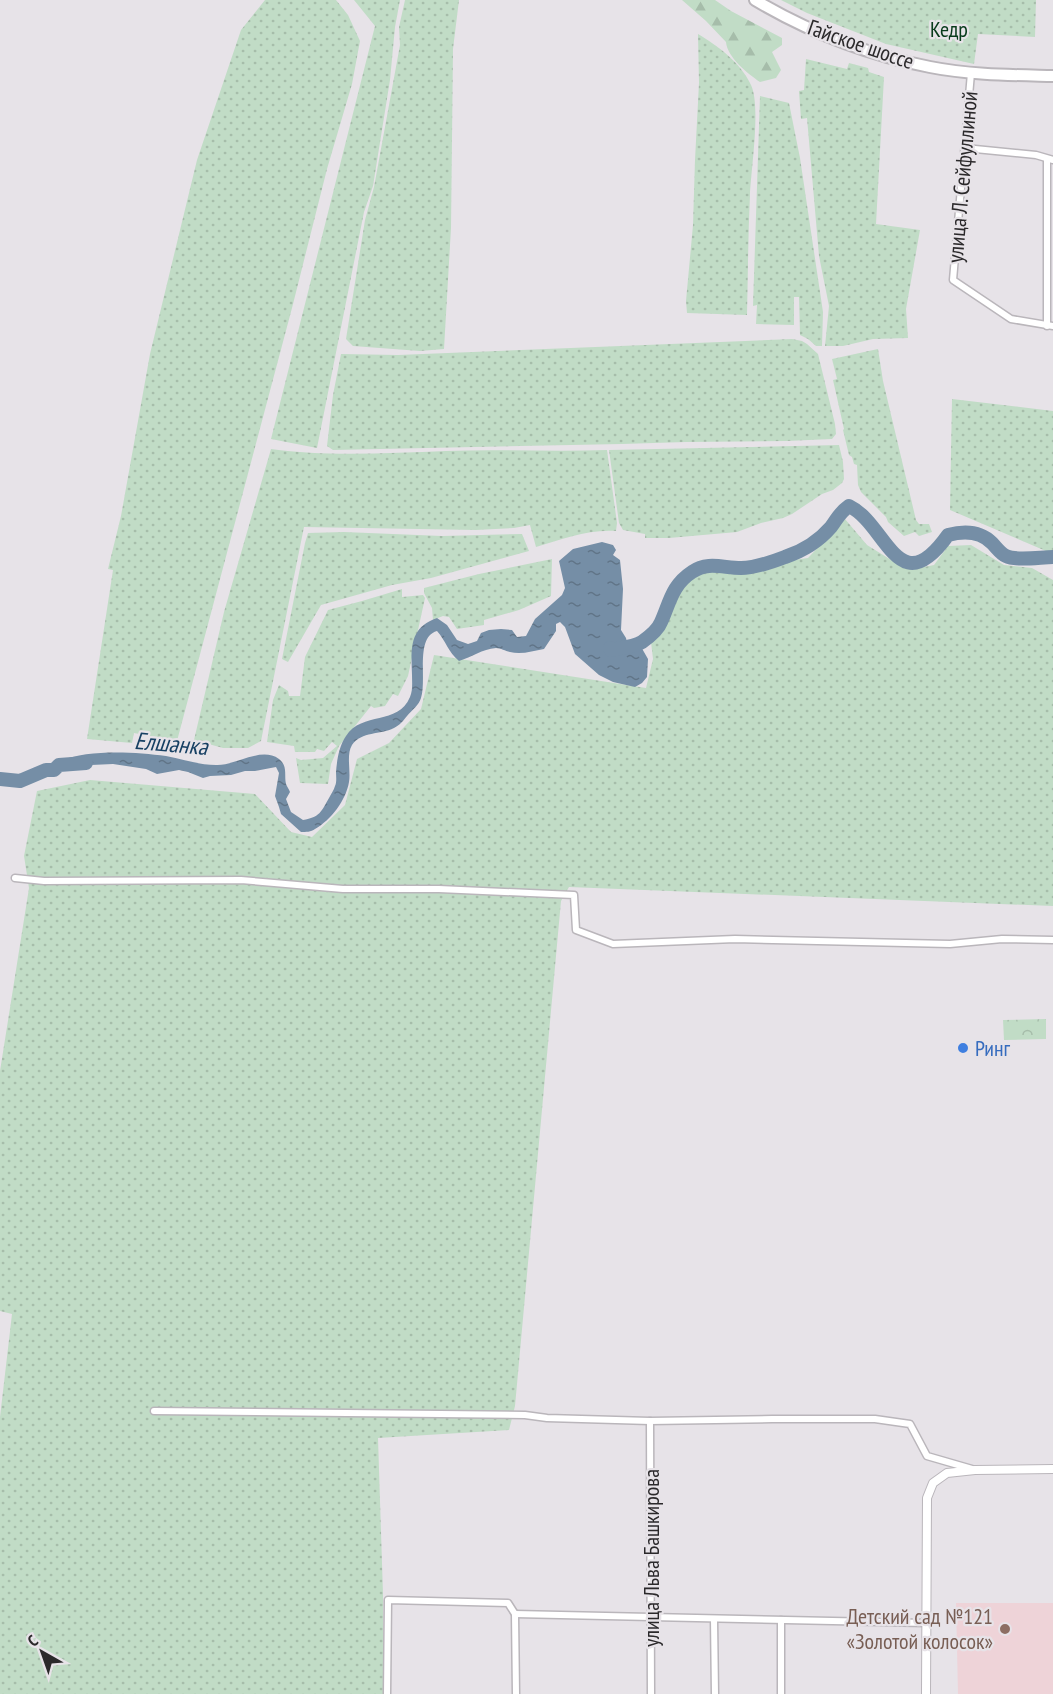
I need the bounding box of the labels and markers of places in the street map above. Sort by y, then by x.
place label: Ринг [975,1034,1011,1062]
marker: Ринг [956,1041,970,1055]
place label: Детский сад №121 «Золотой колосок» [846,1602,993,1655]
marker: Детский сад №121 «Золотой колосок» [998,1622,1012,1636]

